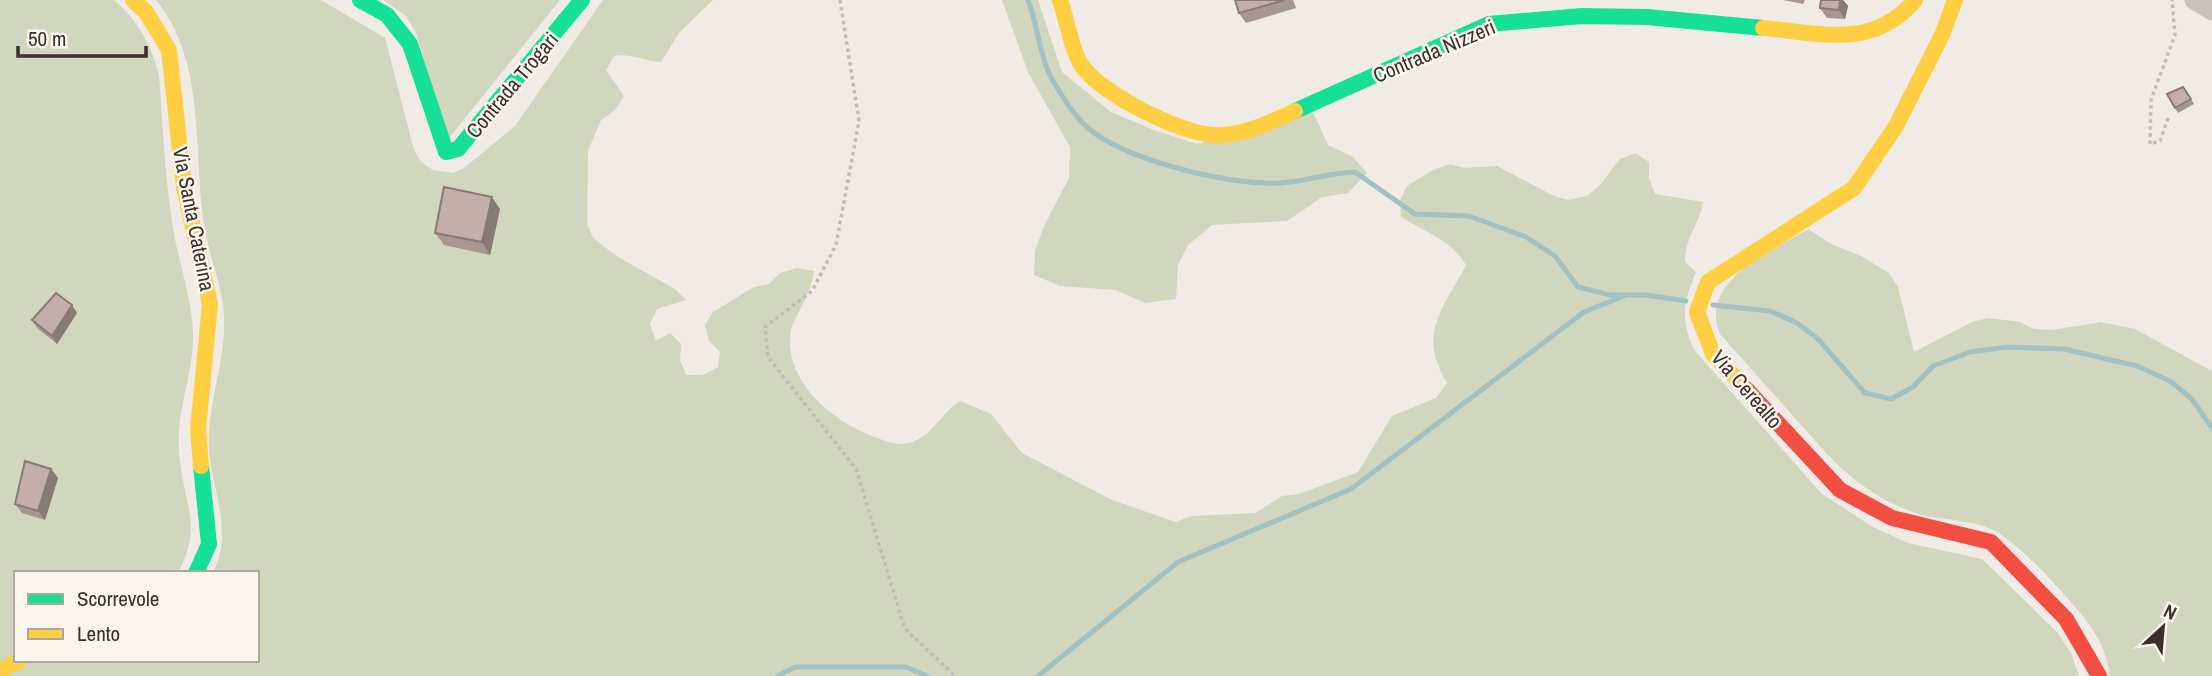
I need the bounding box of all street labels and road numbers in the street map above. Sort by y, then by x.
street label: Contrada Nizzeri [1368,12,1500,90]
street label: Contrada Trogari [459,26,565,144]
street label: Via Santa Caterina [166,144,222,294]
street label: Via Cerealto [1705,343,1789,435]

